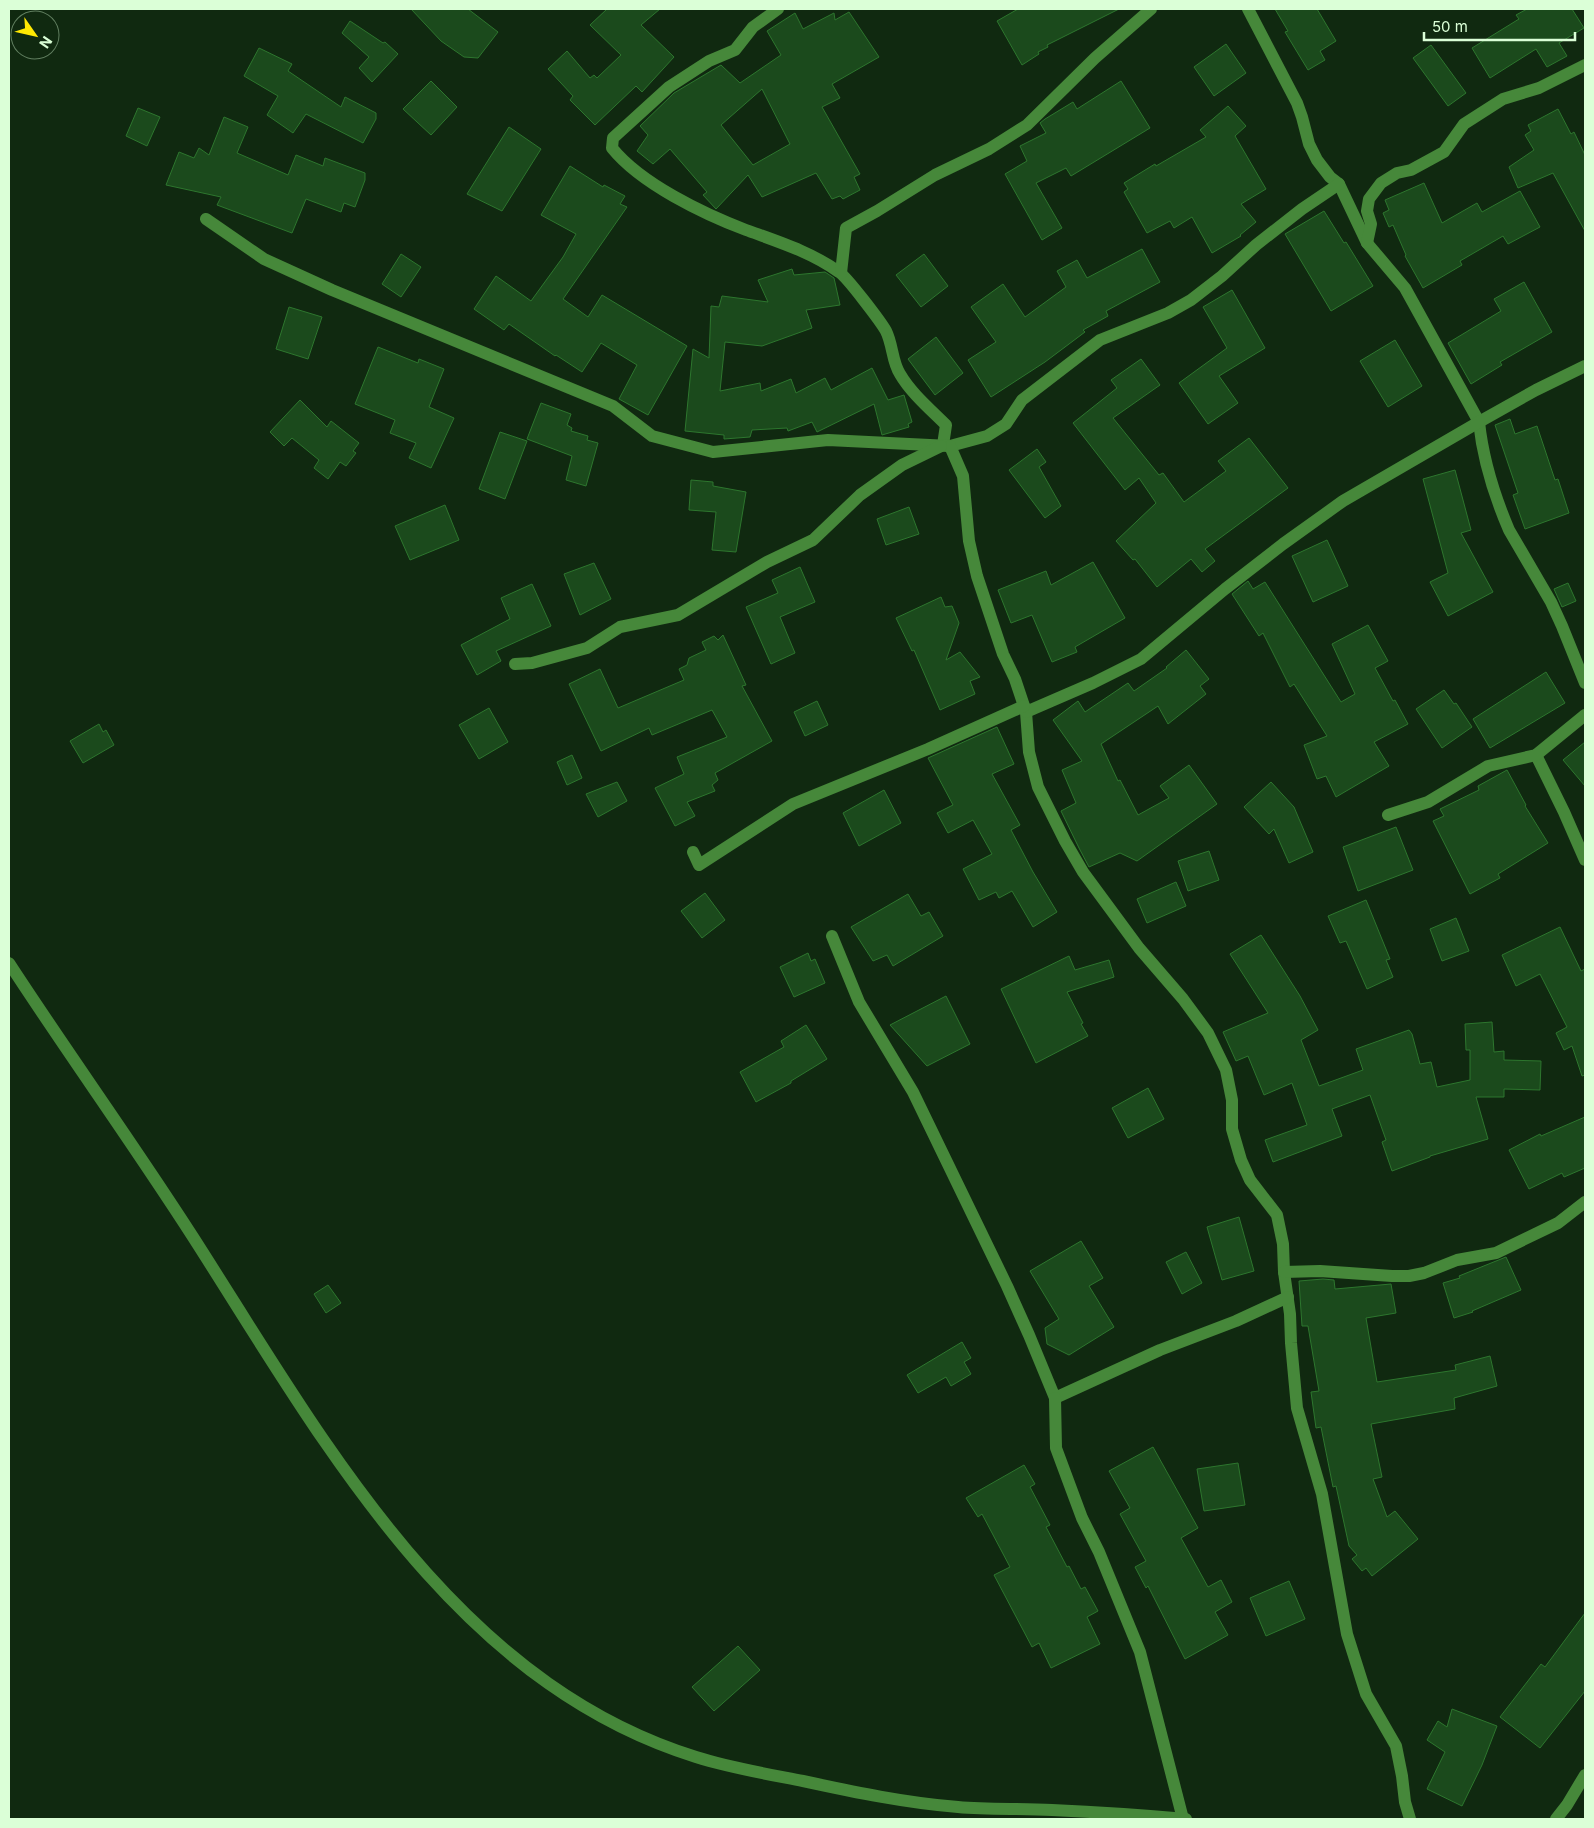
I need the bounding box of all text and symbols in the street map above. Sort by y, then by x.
north arrow [10,10,60,60]
scale bar [1424,10,1575,42]
text: 50 m [1432,17,1468,36]
text: N [36,33,56,52]

